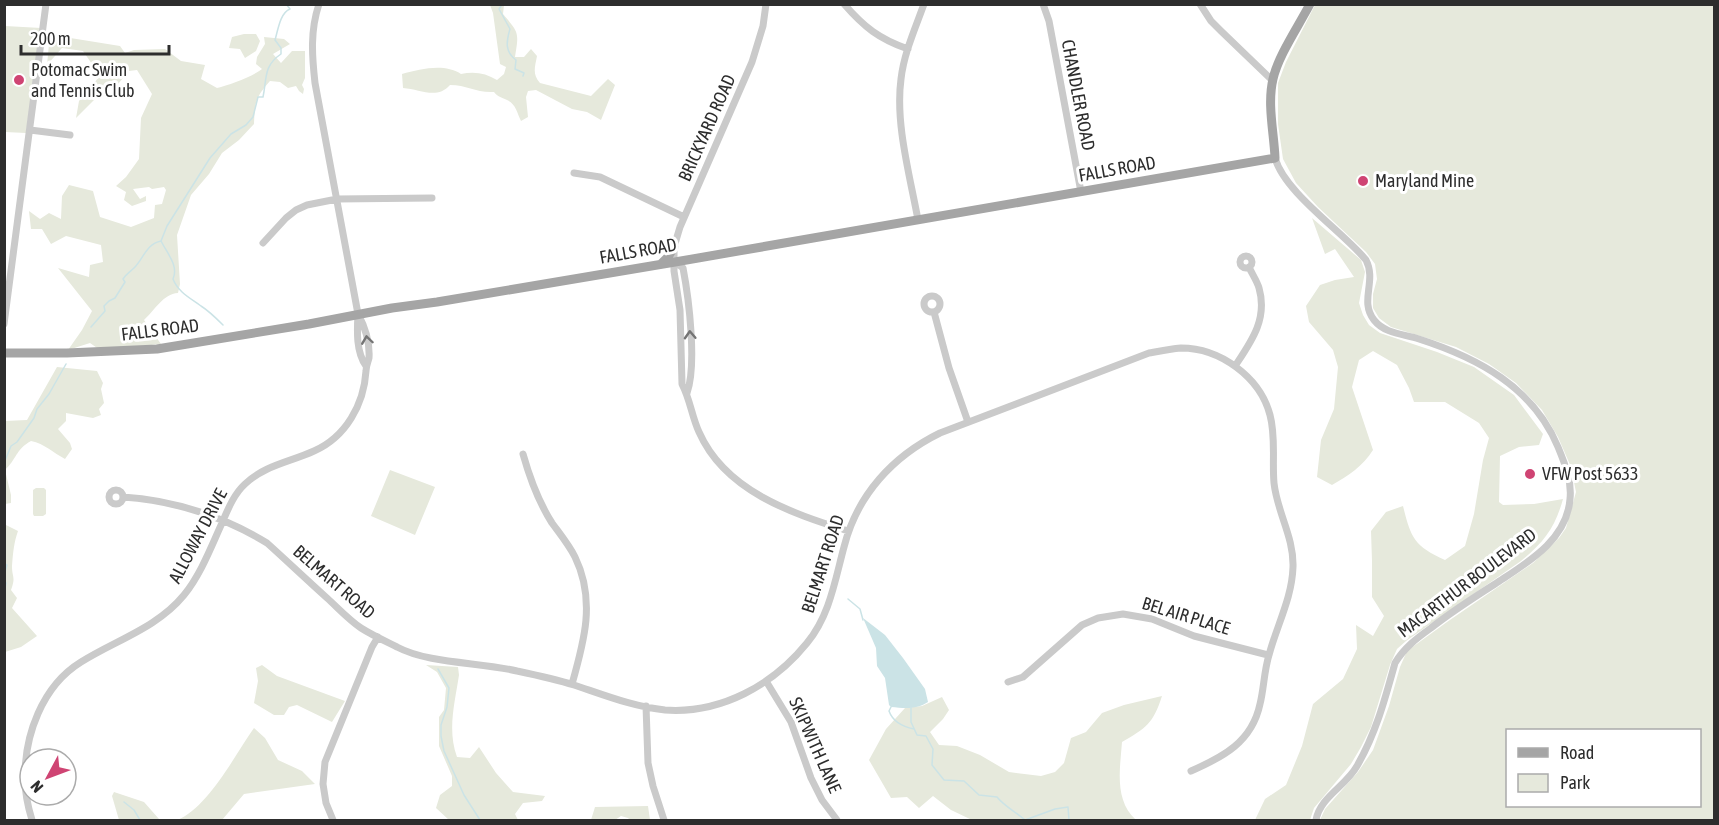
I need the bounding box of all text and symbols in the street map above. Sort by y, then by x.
scale bar [21,18,170,56]
text: 200 m [30,28,71,49]
street label: CHANDLER ROAD [1057,38,1100,152]
place label: Potomac Swim and Tennis Club [31,59,135,101]
street label: BRICKYARD ROAD [674,71,739,184]
marker: Potomac Swim and Tennis Club [12,73,26,87]
street label: FALLS ROAD [1077,151,1157,186]
place label: Maryland Mine [1375,170,1474,191]
marker: Maryland Mine [1356,174,1370,188]
street label: FALLS ROAD [598,233,678,268]
street label: FALLS ROAD [120,314,200,345]
one-way arrow [684,331,697,340]
one-way arrow [361,335,373,344]
place label: VFW Post 5633 [1542,463,1639,484]
marker: VFW Post 5633 [1523,467,1537,481]
street label: ALLOWAY DRIVE [164,485,231,587]
street label: BELMART ROAD [797,512,848,615]
street label: MACARTHUR BOULEVARD [1393,524,1540,642]
street label: BELMART ROAD [289,540,380,623]
street label: BEL AIR PLACE [1140,592,1233,639]
street label: SKIPWITH LANE [785,694,846,796]
legend [1506,729,1701,807]
text: Road [1560,742,1594,763]
north arrow [18,747,78,807]
text: Park [1560,772,1590,793]
text: N [27,777,47,796]

